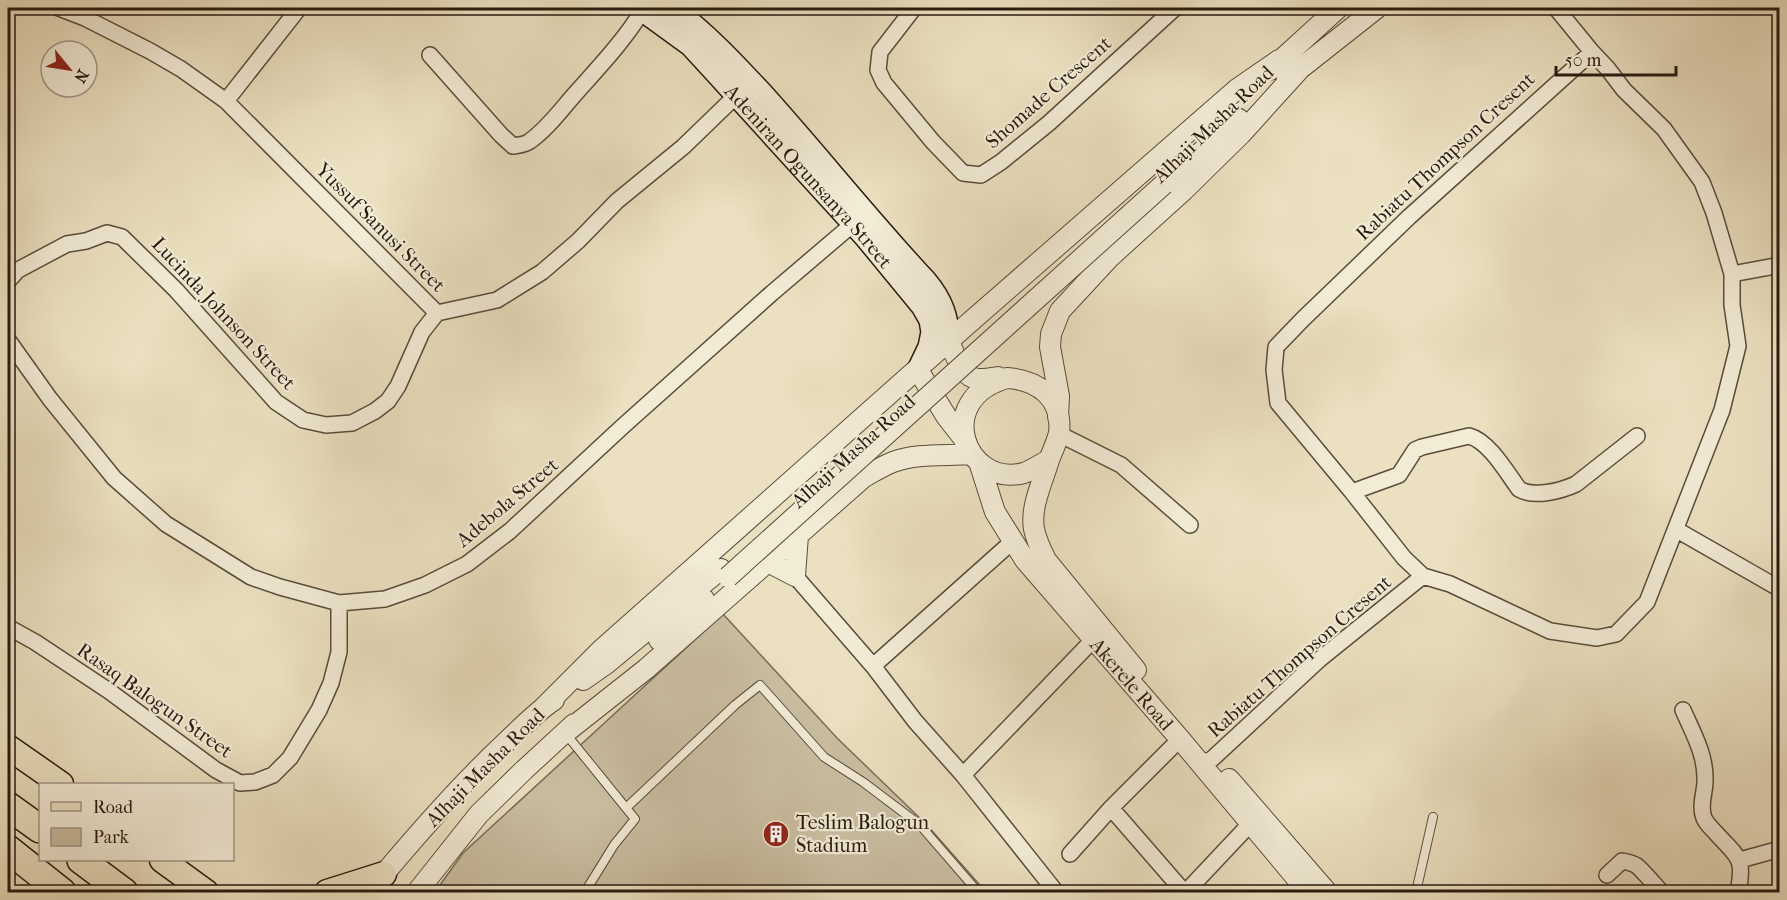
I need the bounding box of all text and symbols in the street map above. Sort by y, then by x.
street label: Shomade Crescent [981,32,1116,153]
north arrow [39,39,99,99]
scale bar [1556,39,1676,77]
text: 50 m [1565,50,1602,71]
street label: Alhaji Masha Road [1148,60,1279,188]
text: N [70,66,93,87]
street label: Rabiatu Thompson Cresent [1351,68,1539,245]
street label: Adeniran Ogunsanya Street [719,79,897,273]
street label: Yussuf Sanusi Street [311,157,450,297]
street label: Lucinda Johnson Street [147,232,300,394]
street label: Alhaji Masha Road [786,389,921,514]
street label: Adebola Street [451,453,563,552]
street label: Rabiatu Thompson Cresent [1203,570,1396,742]
street label: Akerele Road [1085,633,1179,736]
street label: Rasaq Balogun Street [73,638,237,763]
street label: Alhaji Masha Road [420,702,550,832]
legend [39,783,234,861]
text: Road [93,797,133,818]
place label: Teslim Balogun Stadium [796,811,930,857]
building icon: Teslim Balogun Stadium [761,819,791,849]
text: Park [93,827,130,848]

